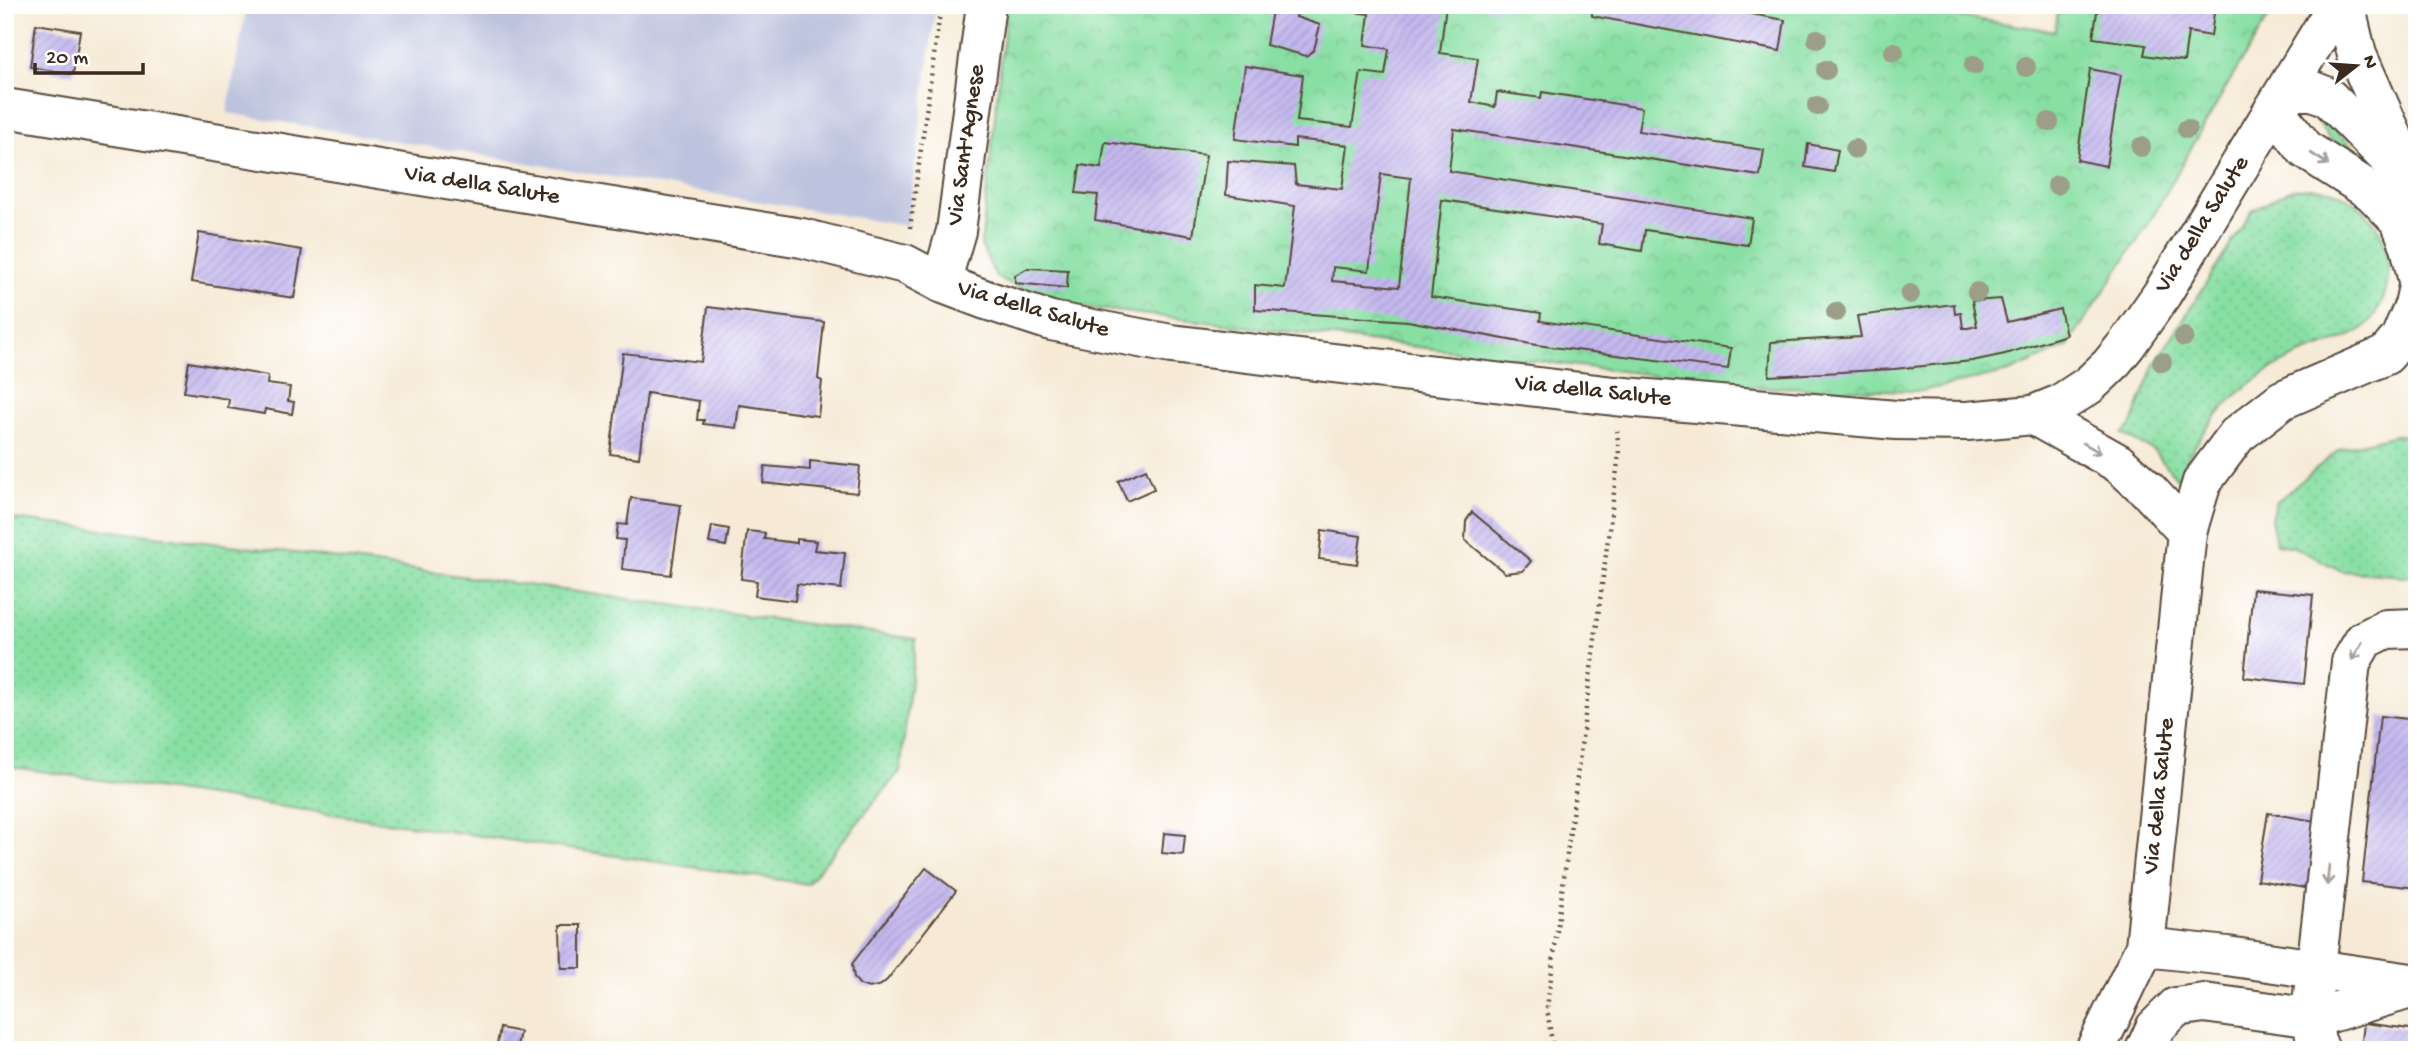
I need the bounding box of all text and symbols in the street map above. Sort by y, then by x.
scale bar [35,32,144,76]
north arrow [2320,32,2390,102]
text: 20 m [46,47,88,72]
text: N [2356,53,2382,71]
street label: Via Sant'Agnese [941,62,993,228]
street label: Via della Salute [2149,150,2257,300]
one-way arrow [2310,152,2329,167]
street label: Via della Salute [401,159,562,213]
street label: Via della Salute [953,274,1113,346]
street label: Via della Salute [1513,369,1673,415]
one-way arrow [2082,441,2102,455]
one-way arrow [2350,640,2364,660]
street label: Via della Salute [2137,716,2183,876]
one-way arrow [2321,863,2334,886]

